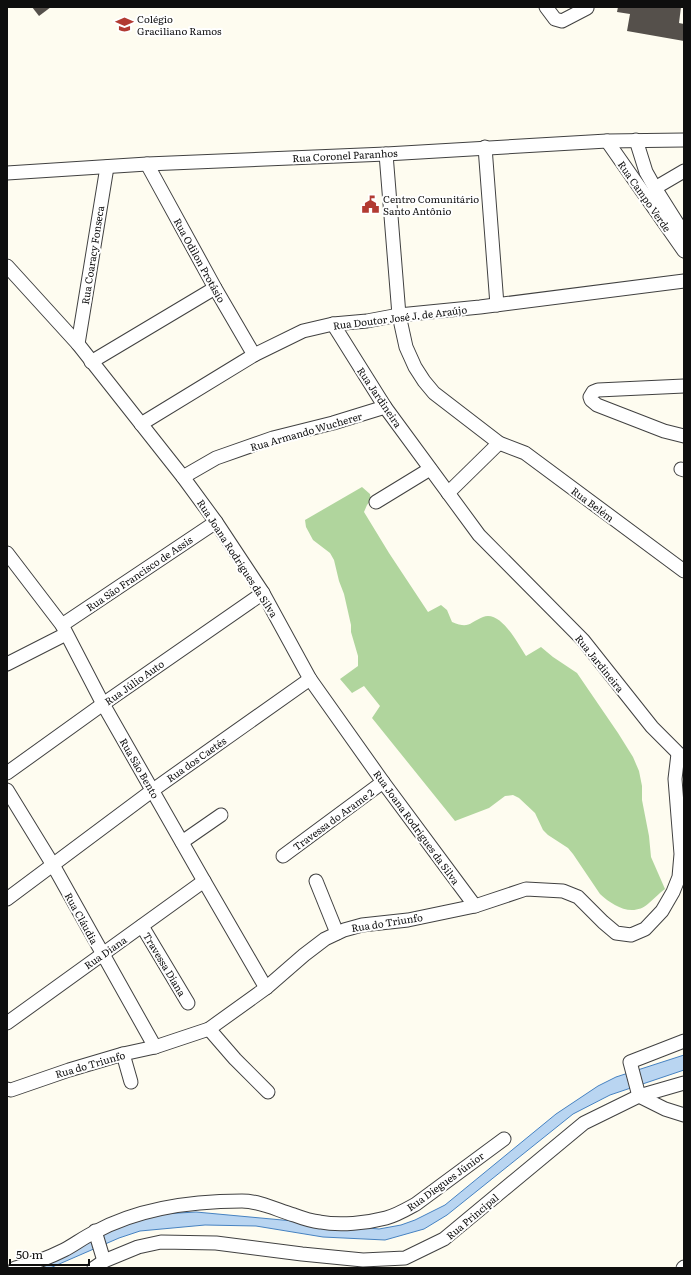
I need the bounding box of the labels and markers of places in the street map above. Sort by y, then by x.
place label: Colégio Graciliano Ramos [137,11,222,38]
school or university icon: Colégio Graciliano Ramos [114,14,134,34]
place label: Centro Comunitário Santo Antônio [383,191,479,218]
public building icon: Centro Comunitário Santo Antônio [360,194,380,214]

